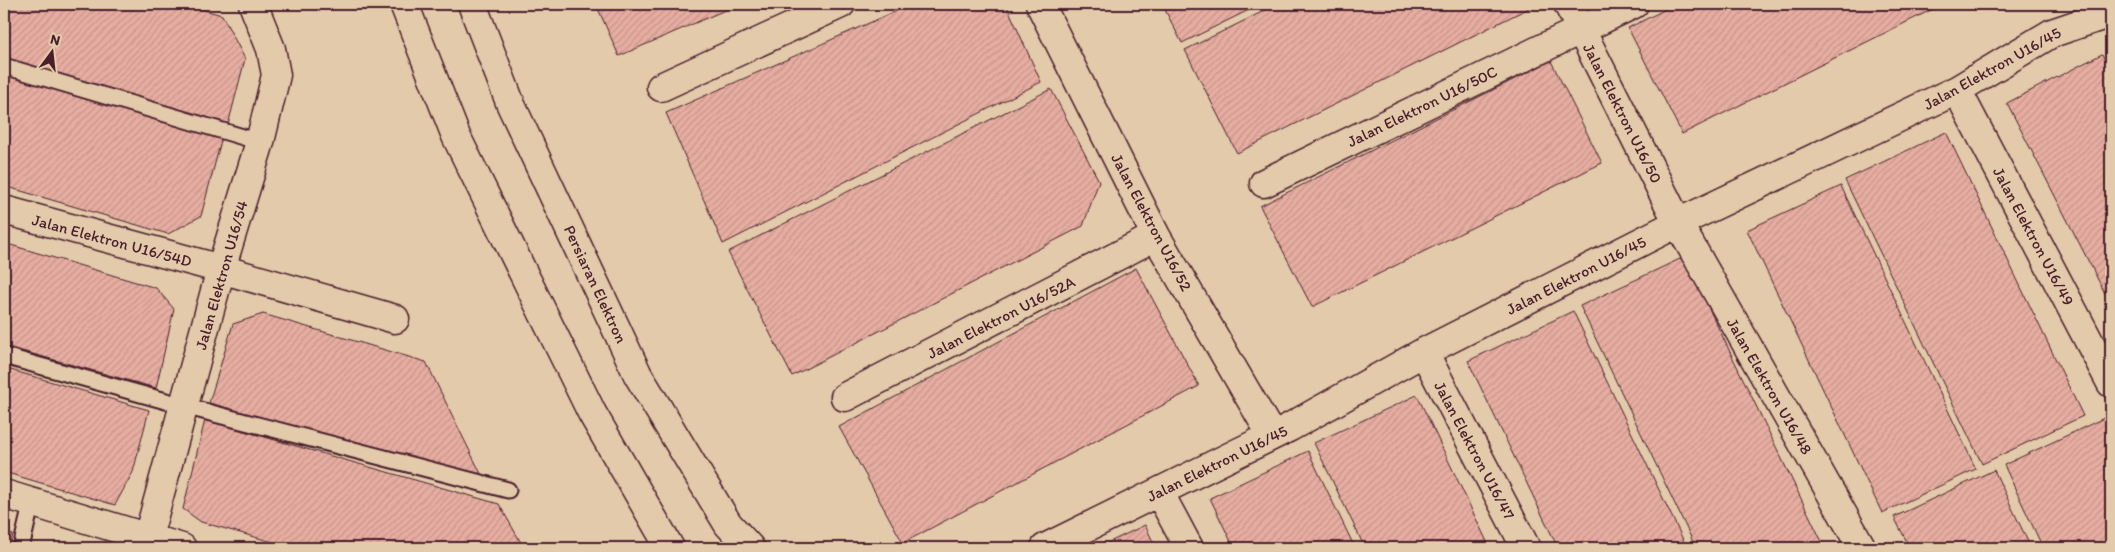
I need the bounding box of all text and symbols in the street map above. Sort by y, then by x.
street label: Jalan Elektron U16/45 [1920,23,2064,114]
north arrow [28,28,78,78]
text: N [48,30,62,49]
street label: Jalan Elektron U16/50 [1579,40,1666,186]
street label: Jalan Elektron U16/50C [1344,62,1500,151]
street label: Jalan Elektron U16/52 [1107,150,1196,295]
street label: Jalan Elektron U16/49 [1989,164,2078,309]
street label: Jalan Elektron U16/54 [191,198,252,352]
street label: Jalan Elektron U16/54D [30,210,194,271]
street label: Persiaran Elektron [560,222,631,346]
street label: Jalan Elektron U16/45 [1503,232,1649,319]
street label: Jalan Elektron U16/52A [924,272,1078,363]
street label: Jalan Elektron U16/48 [1723,315,1817,458]
street label: Jalan Elektron U16/47 [1430,378,1519,523]
street label: Jalan Elektron U16/45 [1144,421,1291,506]

